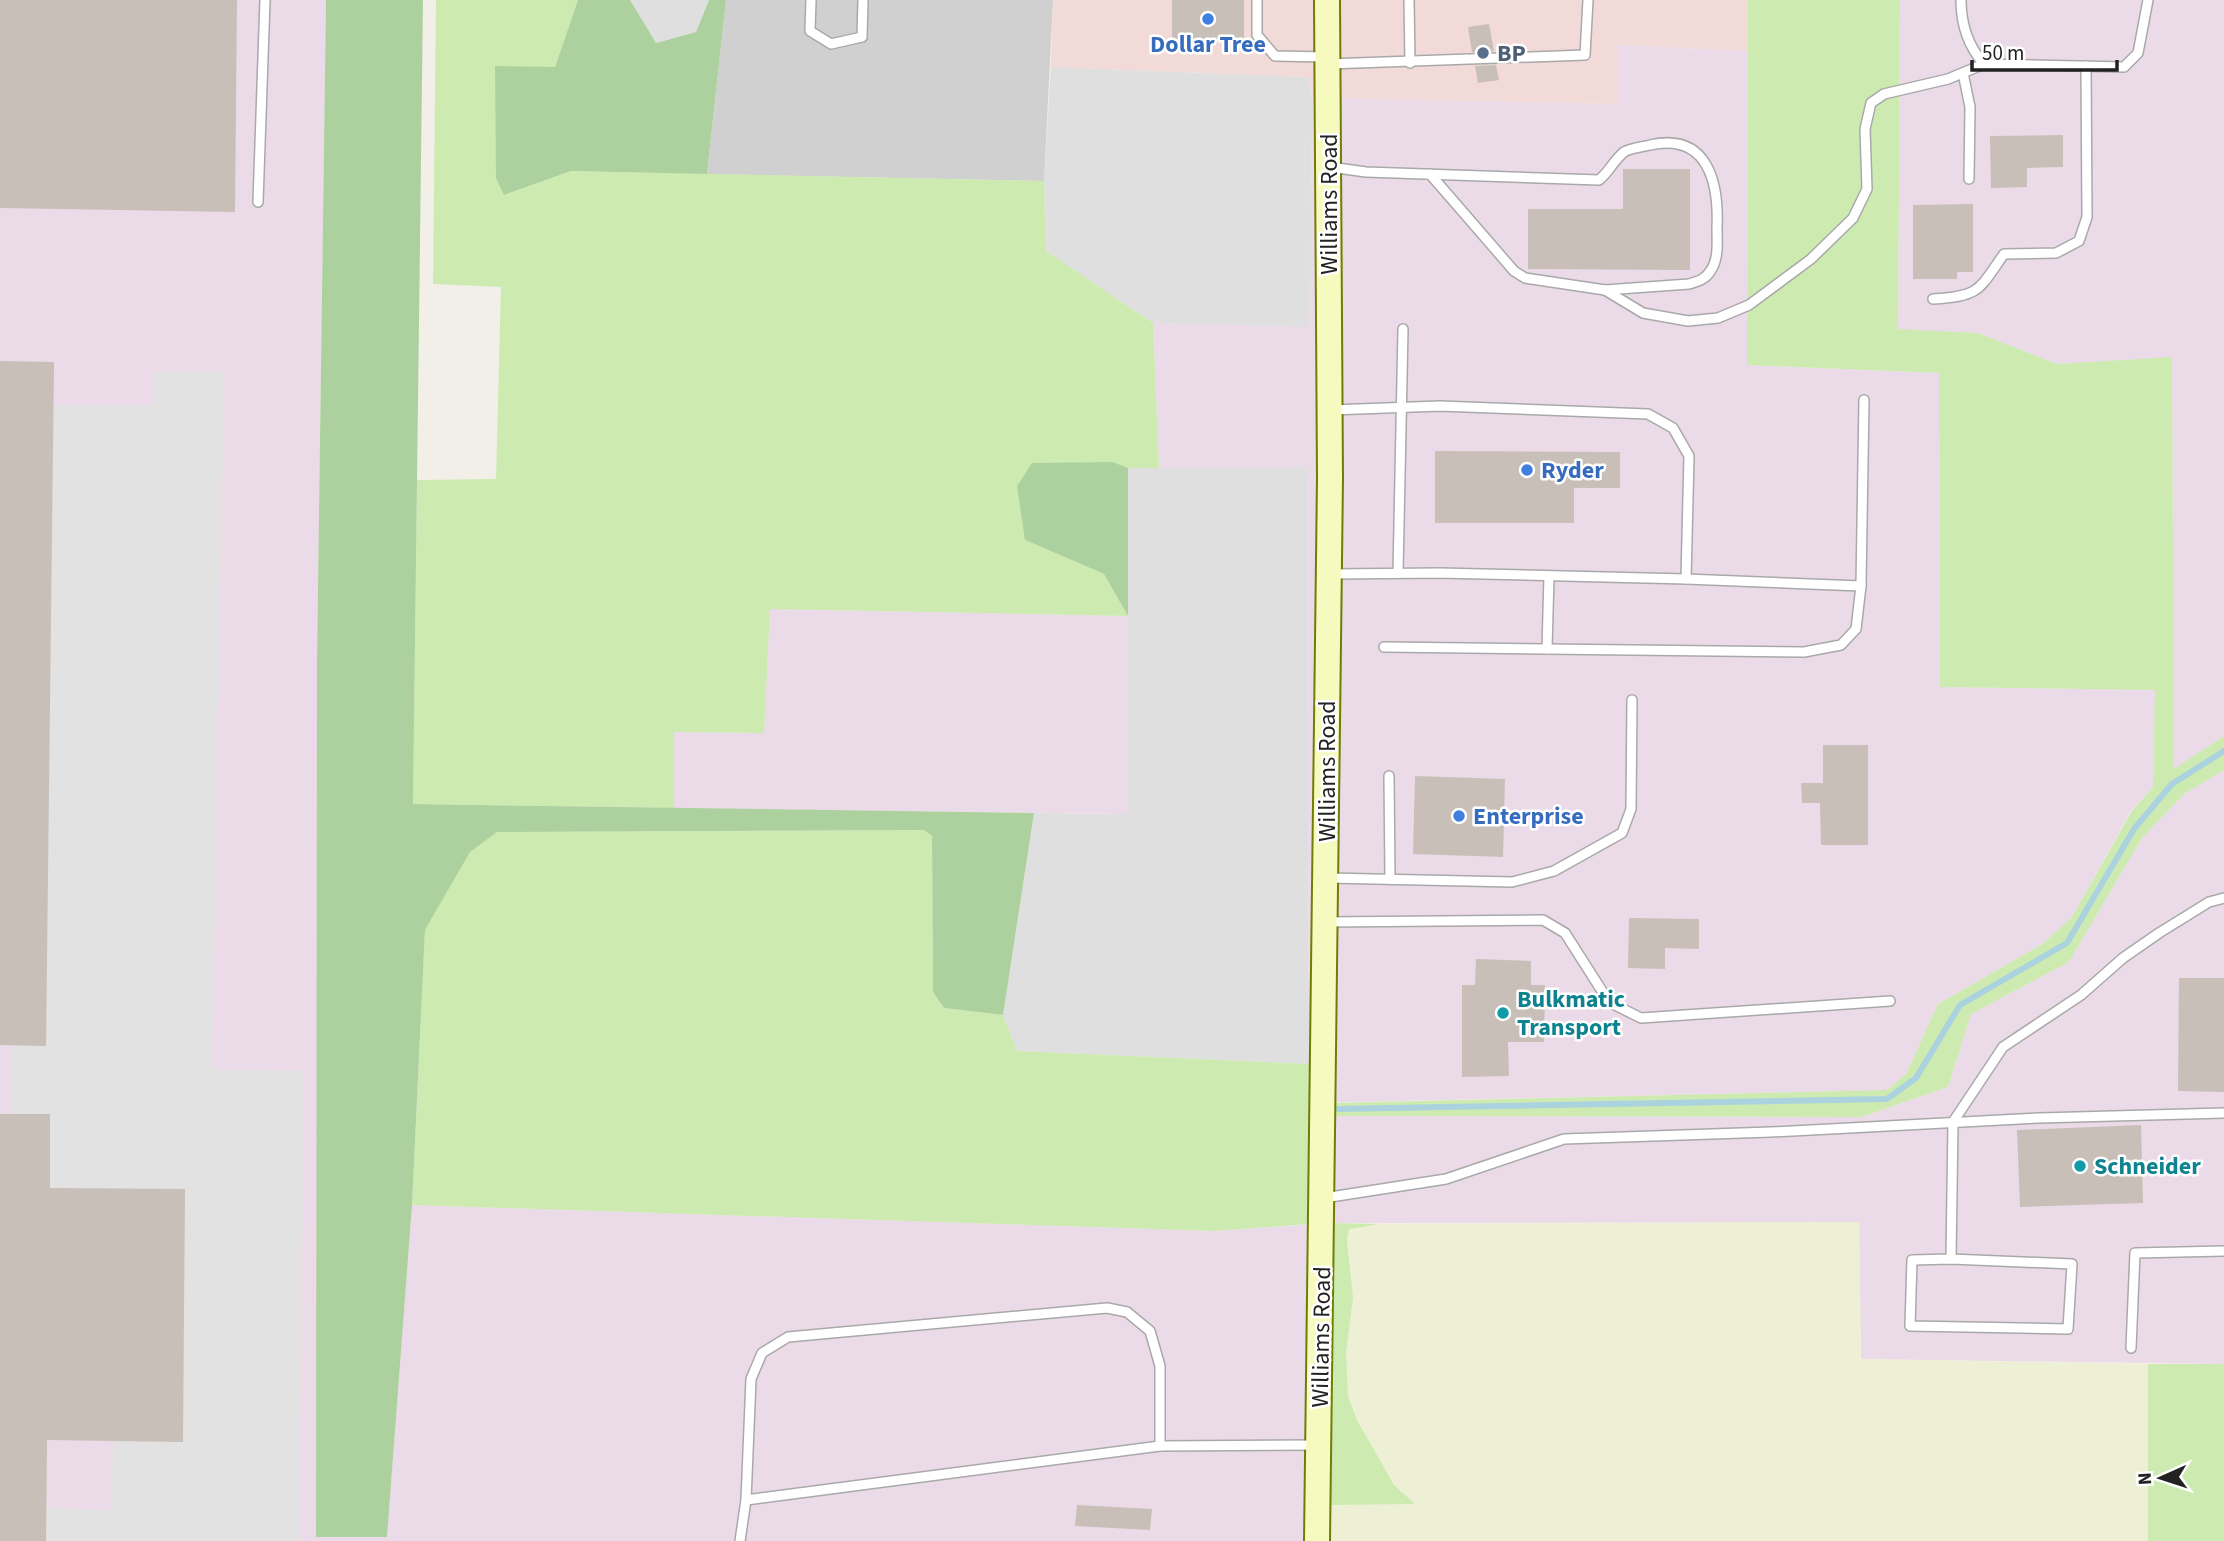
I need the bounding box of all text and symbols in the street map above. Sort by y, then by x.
marker: Dollar Tree [1200,11,1216,27]
place label: Dollar Tree [1150,27,1266,62]
scale bar [1972,28,2117,72]
place label: BP [1497,36,1526,71]
text: 50 m [1982,38,2024,68]
marker: BP [1475,45,1491,61]
street label: Williams Road [1312,133,1347,275]
place label: Ryder [1541,453,1604,488]
marker: Ryder [1519,462,1535,478]
street label: Williams Road [1310,700,1345,842]
place label: Enterprise [1473,799,1584,834]
marker: Enterprise [1451,808,1467,824]
place label: Bulkmatic Transport [1517,982,1625,1045]
marker: Bulkmatic Transport [1495,1005,1511,1021]
place label: Schneider [2094,1149,2201,1184]
marker: Schneider [2072,1158,2088,1174]
street label: Williams Road [1303,1266,1340,1408]
north arrow [2126,1443,2196,1513]
text: N [2132,1472,2159,1486]

